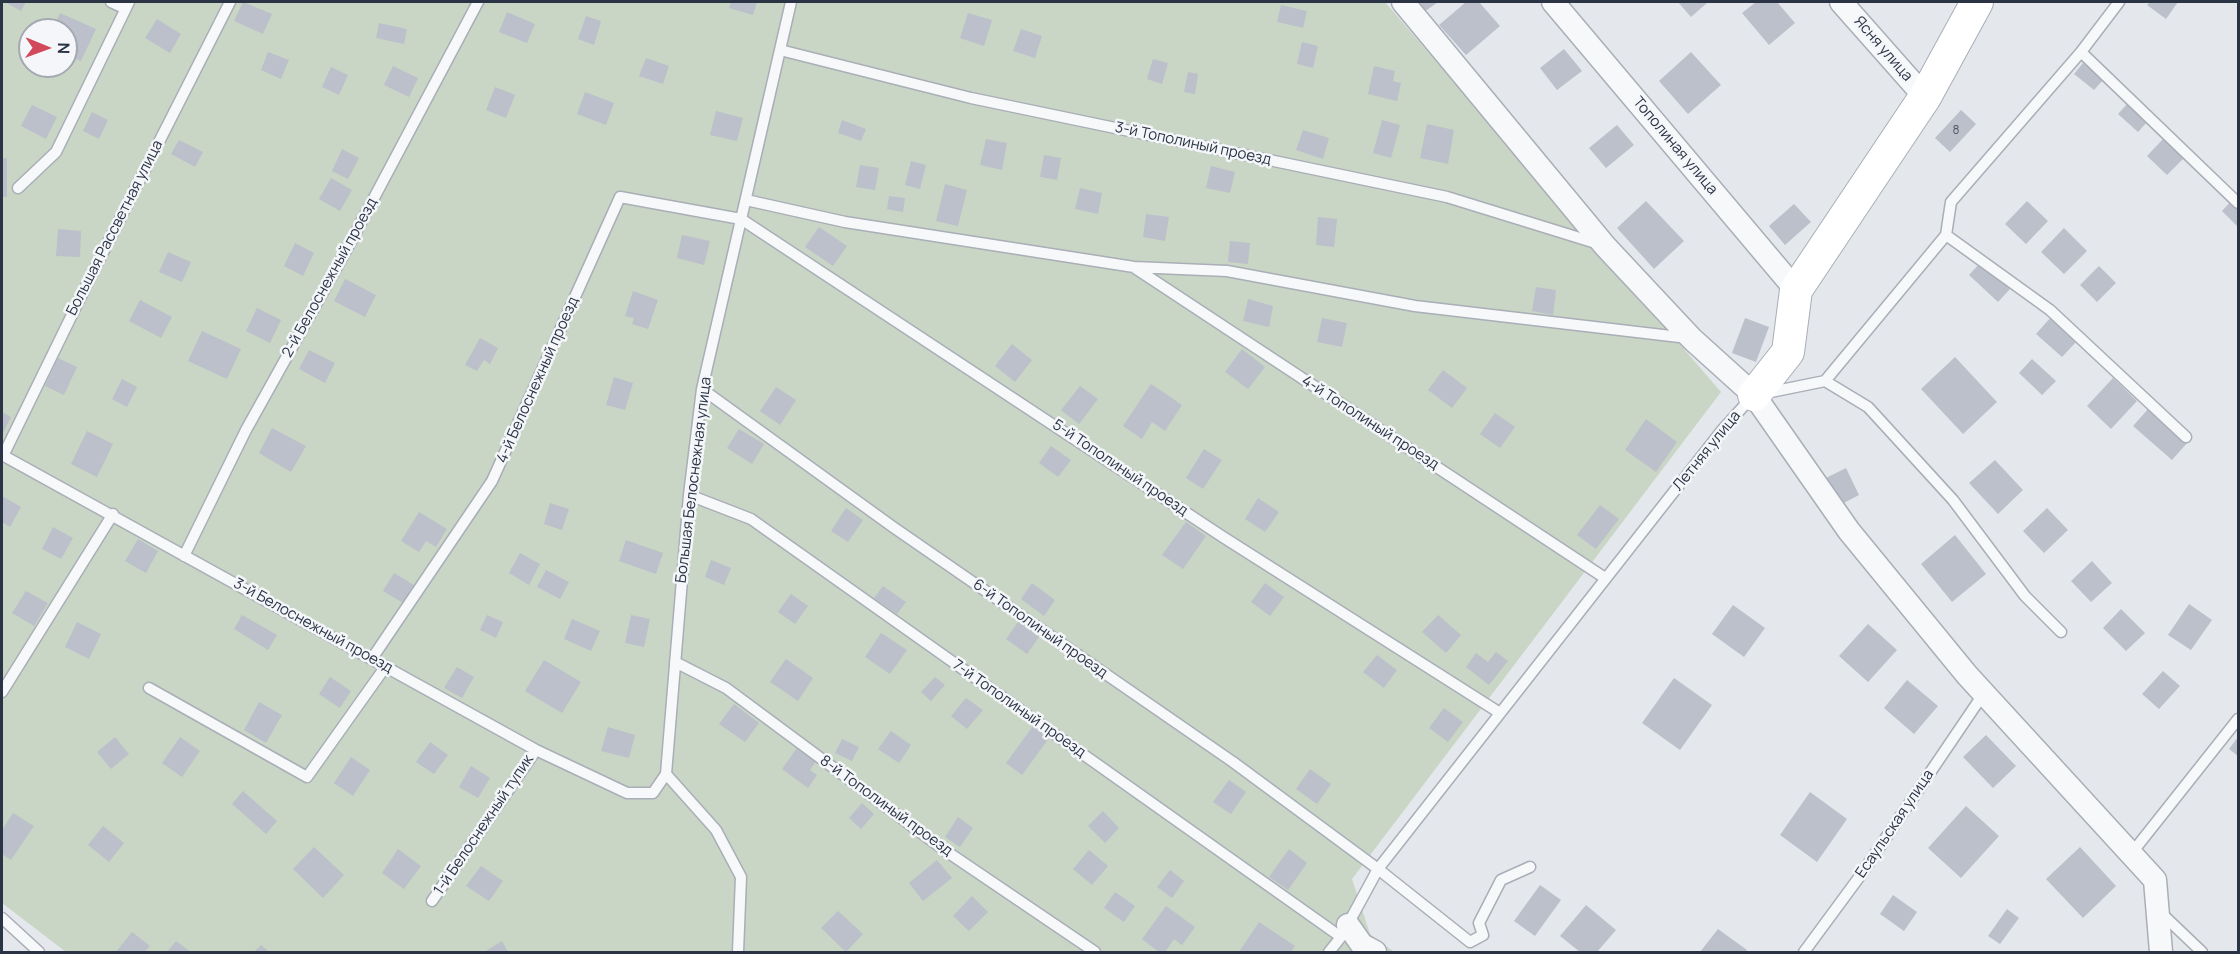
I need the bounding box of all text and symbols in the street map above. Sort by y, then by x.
street label: Ясня улица [1850,13,1916,85]
north arrow [18,18,78,78]
text: N [53,42,75,54]
street label: Тополиная улица [1629,93,1721,199]
street label: 3-й Тополиный проезд [1113,119,1273,169]
house number: 8 [1953,124,1959,138]
street label: Большая Рассветная улица [63,137,167,319]
street label: 2-й Белоснежный проезд [279,195,381,361]
street label: 4-й Белоснежный проезд [493,294,583,466]
street label: 4-й Тополиный проезд [1298,372,1442,474]
street label: Большая Белоснежная улица [672,376,716,584]
street label: Летняя улица [1669,407,1745,495]
street label: 5-й Тополиный проезд [1049,416,1191,520]
street label: 3-й Белоснежный проезд [230,575,396,677]
street label: 6-й Тополиный проезд [969,576,1111,682]
street label: 7-й Тополиный проезд [949,656,1089,762]
street label: 1-й Белоснежный тупик [430,751,538,899]
street label: 8-й Тополиный проезд [816,752,956,860]
street label: Есаульская улица [1852,766,1938,882]

